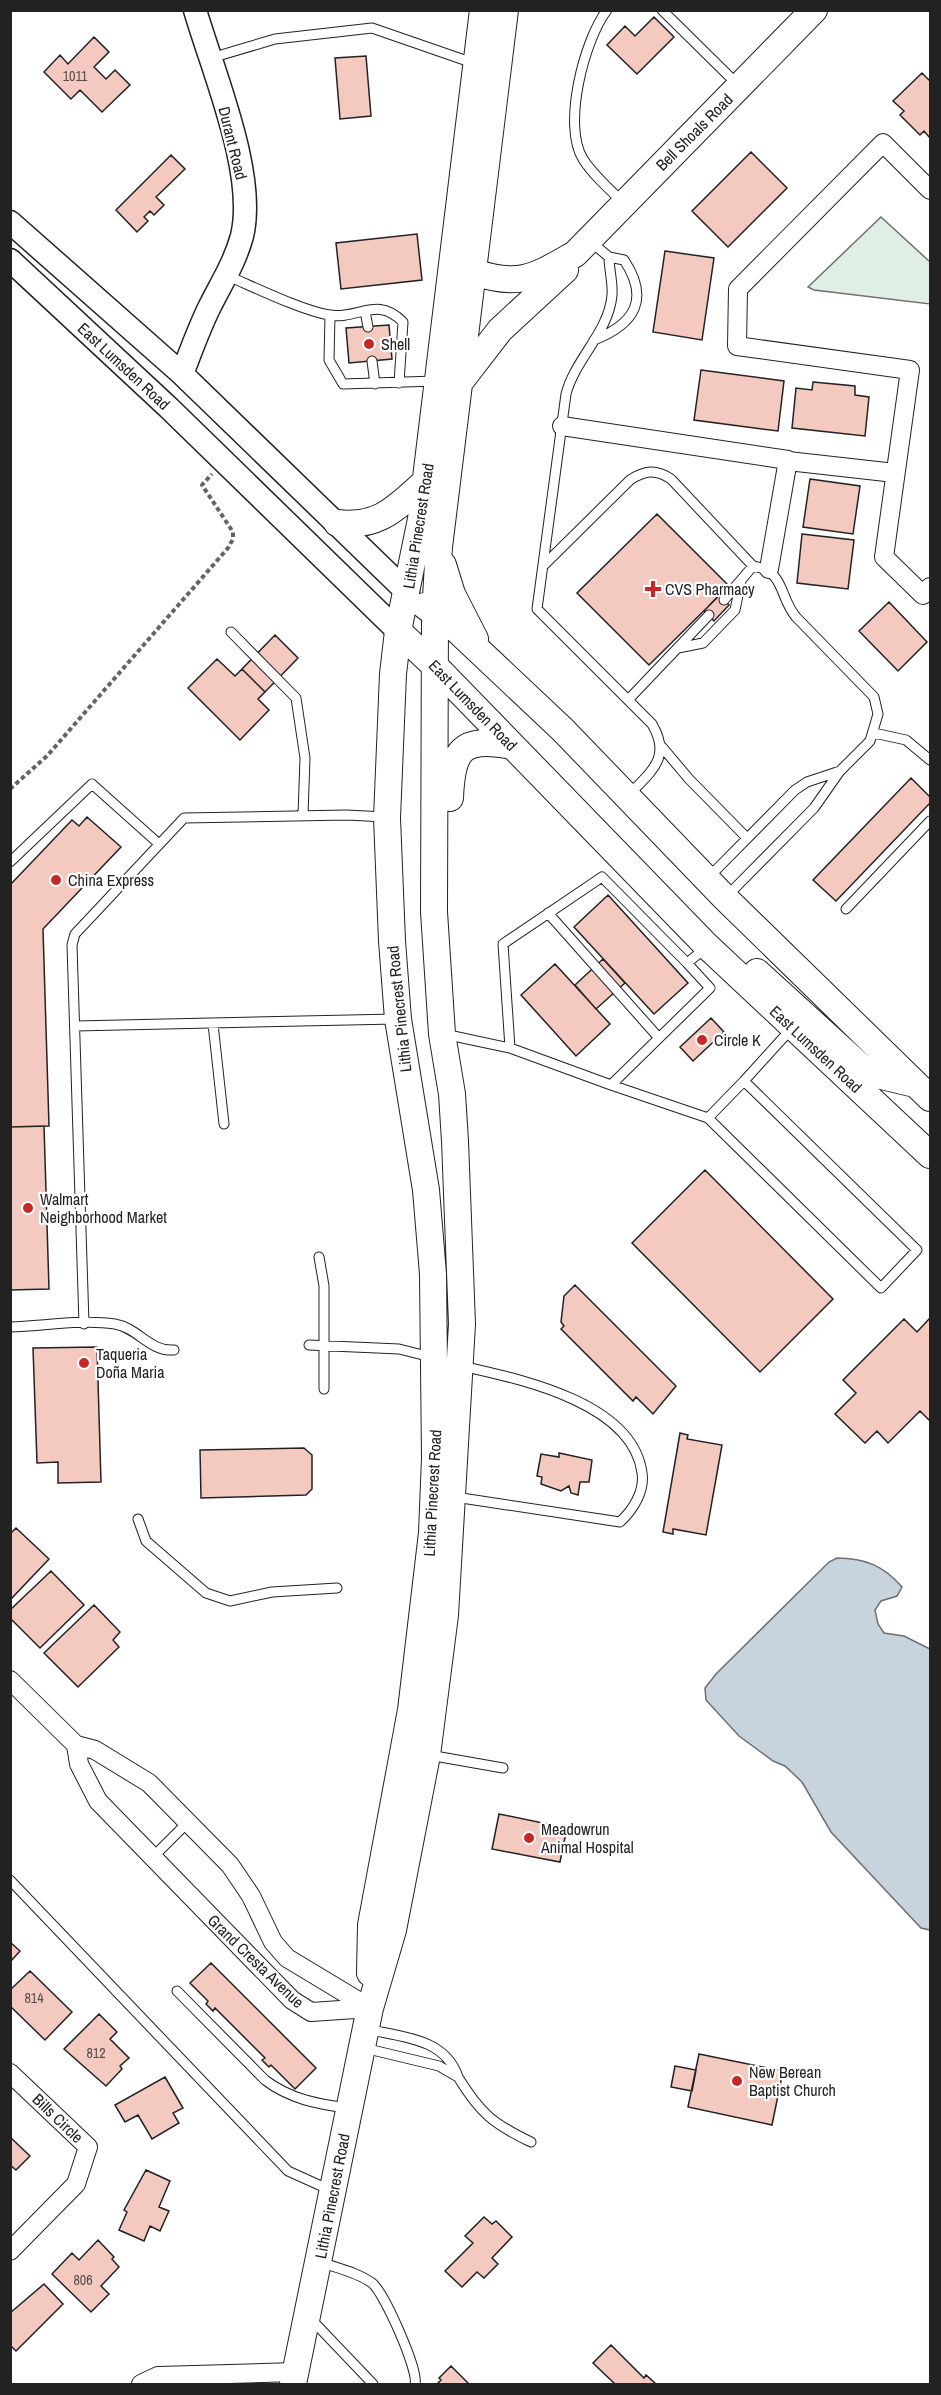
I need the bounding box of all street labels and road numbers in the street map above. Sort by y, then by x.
street label: Bell Shoals Road [651,89,737,175]
street label: Durant Road [213,104,253,182]
street label: East Lumsden Road [73,317,175,415]
street label: Lithia Pinecrest Road [397,462,439,590]
street label: East Lumsden Road [424,655,522,755]
street label: Lithia Pinecrest Road [381,945,417,1073]
street label: East Lumsden Road [765,1000,867,1098]
street label: Lithia Pinecrest Road [418,1429,446,1557]
street label: Grand Cresta Avenue [203,1909,309,2013]
street label: Bills Circle [28,2088,88,2148]
street label: Lithia Pinecrest Road [309,2132,355,2260]

